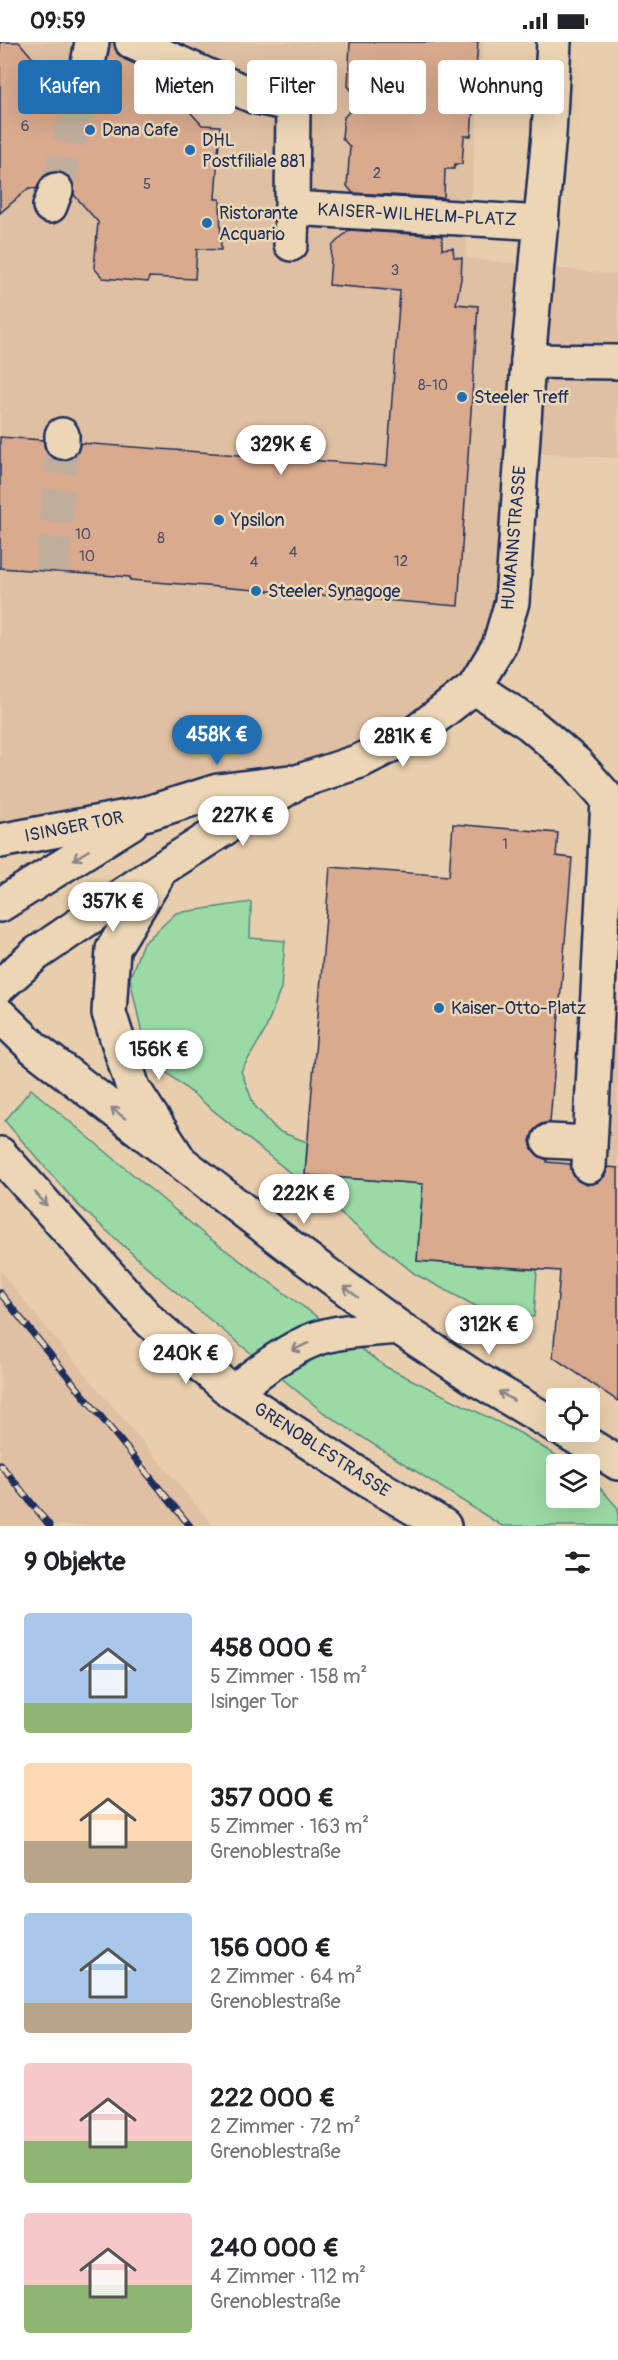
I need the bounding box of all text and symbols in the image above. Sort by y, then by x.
text: 09:59 [30,7,85,35]
chip: Kaufen [18,60,122,114]
chip: Mieten [134,60,235,114]
chip: Filter [247,60,337,114]
chip: Neu [349,60,426,114]
chip: Wohnung [438,60,564,114]
house number: 6 [21,117,29,136]
place label: Dana Cafe [102,119,178,142]
marker: Dana Cafe [83,123,97,137]
place label: DHL Postfiliale 881 [202,129,306,173]
marker: DHL Postfiliale 881 [183,143,197,157]
house number: 2 [373,164,381,183]
house number: 5 [143,175,151,194]
street label: KAISER-WILHELM-PLATZ [317,198,517,232]
place label: Ristorante Acquario [219,202,298,246]
marker: Ristorante Acquario [200,216,214,230]
house number: 3 [391,261,399,280]
house number: 8-10 [418,376,448,395]
place label: Steeler Treff [474,386,569,409]
marker: Steeler Treff [455,390,469,404]
pin: 329K € [232,425,330,476]
text: 329K € [250,432,312,457]
street label: HUMANNSTRASSE [496,465,532,611]
place label: Ypsilon [230,509,285,532]
marker: Ypsilon [212,513,226,527]
house number: 10 [75,525,91,544]
house number: 8 [157,529,165,548]
house number: 4 [289,543,298,562]
house number: 10 [79,547,95,566]
house number: 12 [394,552,408,571]
house number: 4 [250,553,259,572]
place label: Steeler Synagoge [268,580,400,603]
marker: Steeler Synagoge [249,584,263,598]
pin: 458K € [168,715,266,766]
pin: 281K € [354,717,452,768]
text: 458K € [186,722,248,747]
text: 281K € [374,724,432,749]
pin: 227K € [194,796,292,847]
text: 227K € [212,803,274,828]
street label: ISINGER TOR [23,806,125,848]
house number: 1 [502,835,508,854]
one-way arrow [73,849,90,861]
pin: 357K € [64,882,162,933]
text: 357K € [82,889,144,914]
place label: Kaiser-Otto-Platz [451,997,586,1020]
marker: Kaiser-Otto-Platz [432,1001,446,1015]
pin: 156K € [110,1030,208,1081]
text: 156K € [129,1037,189,1062]
one-way arrow [110,1106,126,1119]
pin: 222K € [255,1174,353,1225]
text: 222K € [272,1181,336,1206]
one-way arrow [34,1191,48,1206]
one-way arrow [343,1286,359,1298]
pin: 312K € [440,1305,538,1356]
text: 312K € [459,1312,519,1337]
pin: 240K € [137,1334,235,1385]
text: 240K € [153,1341,219,1366]
one-way arrow [291,1341,309,1353]
map controls [546,1388,600,1508]
button: locate [546,1388,600,1442]
one-way arrow [498,1390,515,1402]
street label: GRENOBLESTRASSE [249,1397,395,1503]
button: layers [546,1454,600,1508]
text: 9 Objekte [24,1546,125,1578]
icon: filters [561,1546,594,1579]
text: 458 000 € [210,1632,334,1664]
icon: home [72,1637,144,1709]
text: 5 Zimmer · 158 m² [210,1664,367,1689]
text: Isinger Tor [210,1689,299,1714]
text: 357 000 € [210,1782,334,1814]
icon: home [72,1787,144,1859]
text: 5 Zimmer · 163 m² [210,1814,369,1839]
text: Grenoblestraße [210,1839,341,1864]
text: 156 000 € [210,1932,331,1964]
icon: home [72,1937,144,2009]
text: 2 Zimmer · 64 m² [210,1964,362,1989]
text: Grenoblestraße [210,1989,341,2014]
text: 222 000 € [210,2082,335,2114]
icon: home [72,2087,144,2159]
text: 2 Zimmer · 72 m² [210,2114,361,2139]
text: Grenoblestraße [210,2139,341,2164]
text: 240 000 € [210,2232,339,2264]
icon: home [72,2237,144,2309]
text: 4 Zimmer · 112 m² [210,2264,366,2289]
text: Grenoblestraße [210,2289,341,2314]

